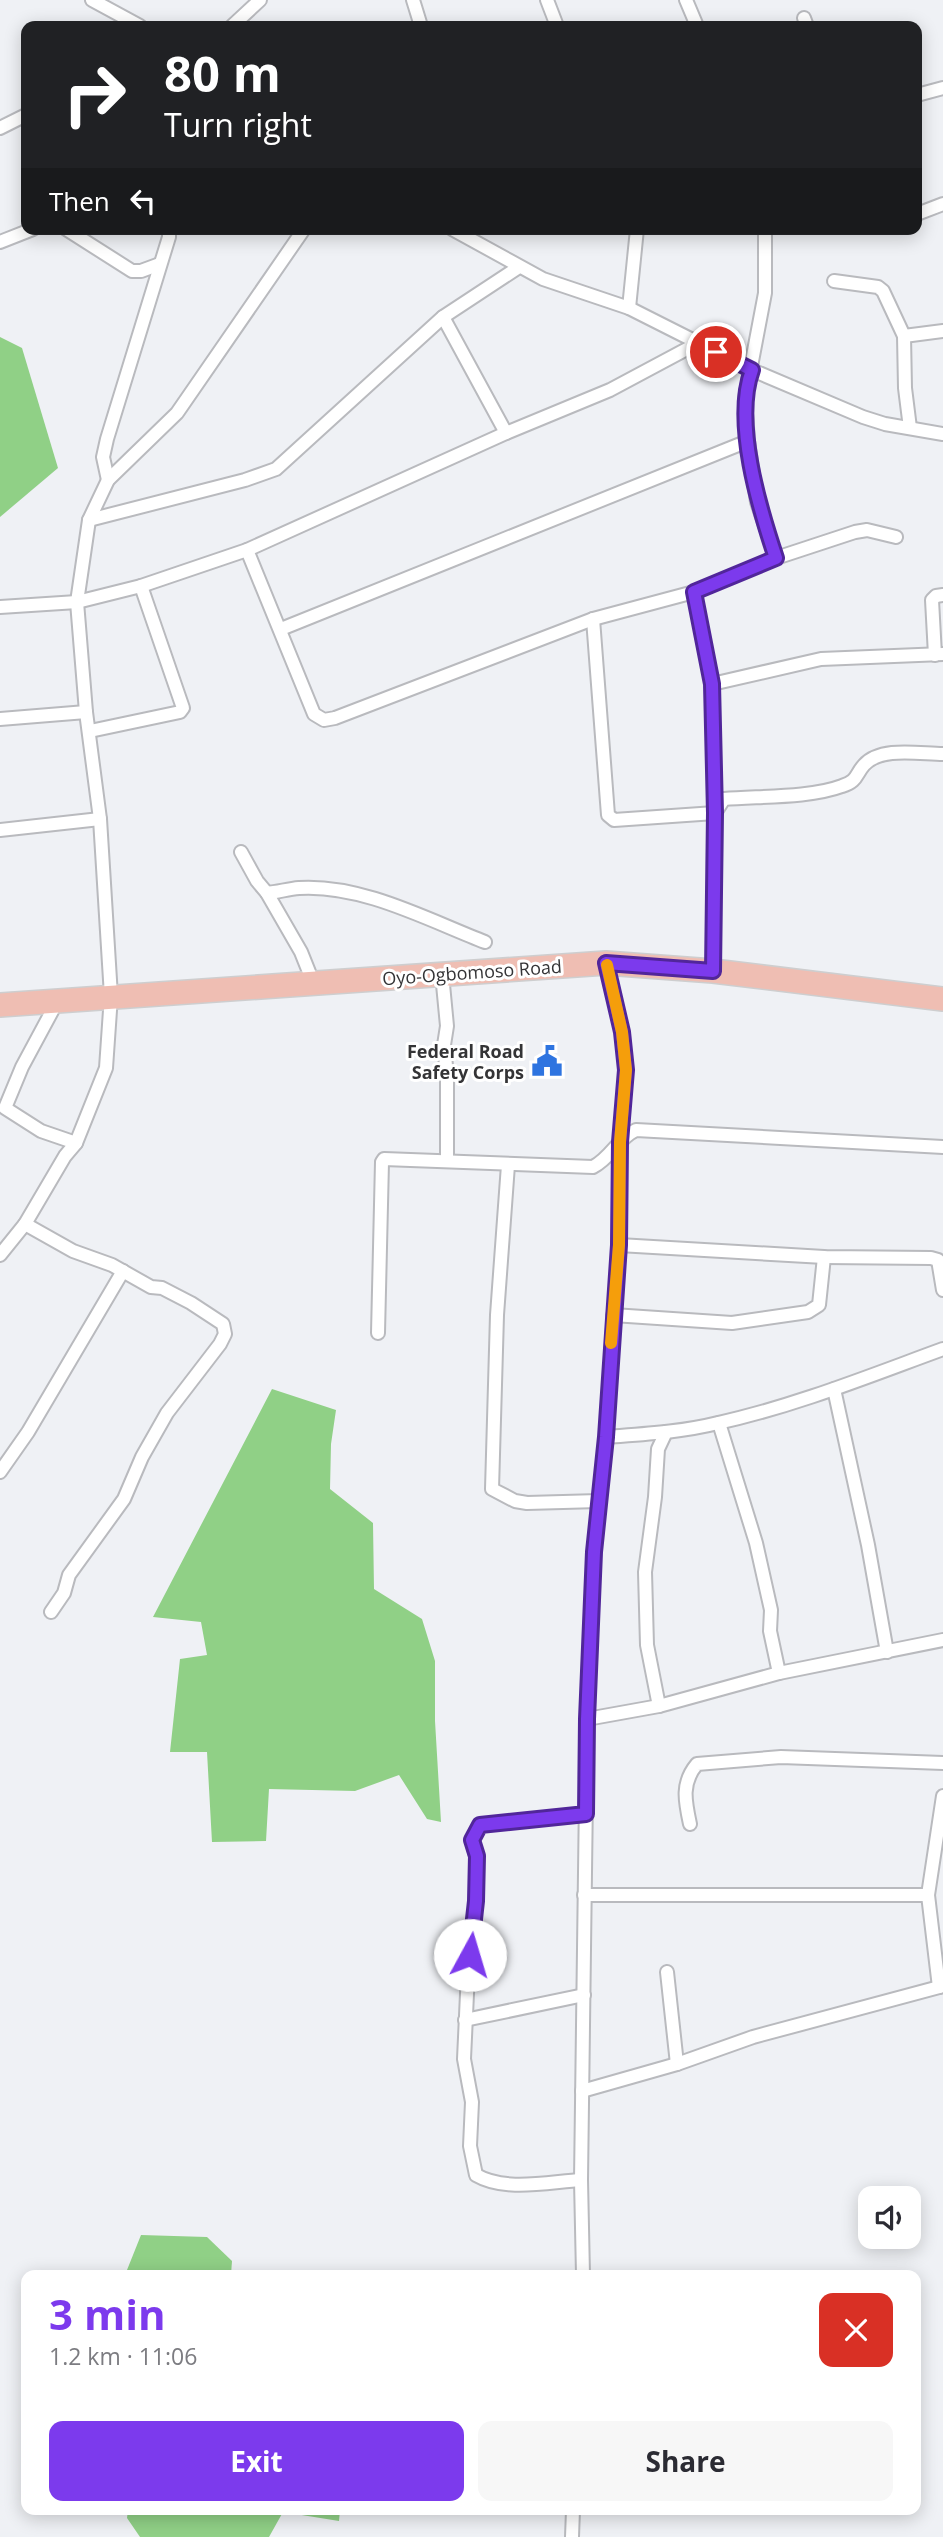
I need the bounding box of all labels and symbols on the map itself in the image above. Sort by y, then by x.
pin [686,322,746,382]
street label: Oyo-Ogbomoso Road [381,954,563,990]
place label: Federal Road Safety Corps [407,1039,524,1084]
public building icon: Federal Road Safety Corps [530,1044,564,1078]
position arrow [433,1918,507,1992]

